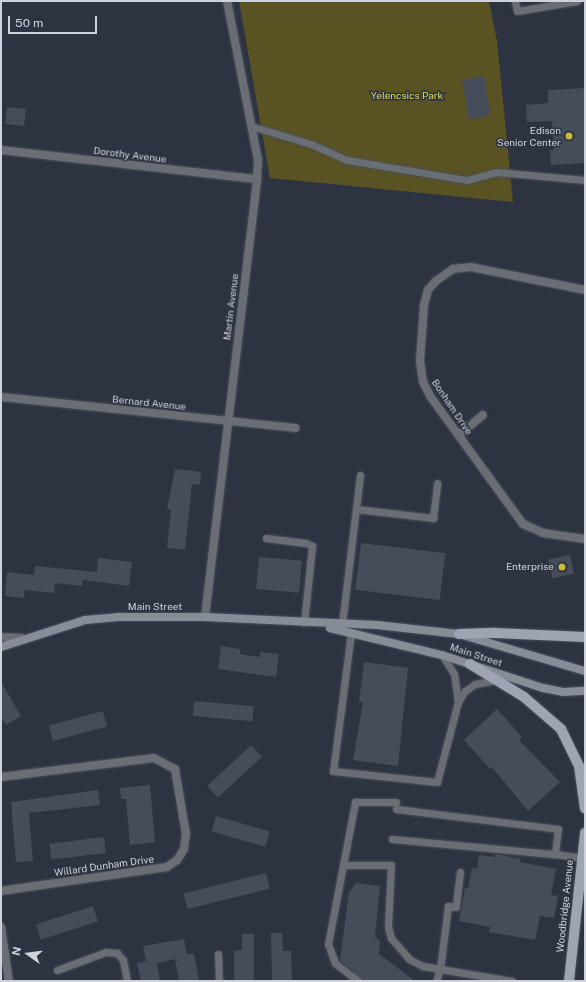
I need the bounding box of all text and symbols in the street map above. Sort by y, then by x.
scale bar [10,8,99,34]
text: 50 m [15,16,43,30]
park label: Yelencsics Park [371,90,443,102]
place label: Edison Senior Center [497,124,561,148]
marker: Edison Senior Center [564,131,574,141]
street label: Dorothy Avenue [93,145,167,165]
street label: Martin Avenue [221,273,241,341]
street label: Bonham Drive [429,377,475,437]
street label: Bernard Avenue [111,393,187,413]
place label: Enterprise [506,561,554,573]
marker: Enterprise [557,562,567,572]
street label: Main Street [128,601,182,613]
street label: Main Street [448,641,504,669]
street label: Willard Dunham Drive [53,853,155,879]
street label: Woodbridge Avenue [554,859,576,953]
north arrow [8,934,48,974]
text: N [9,945,23,957]

